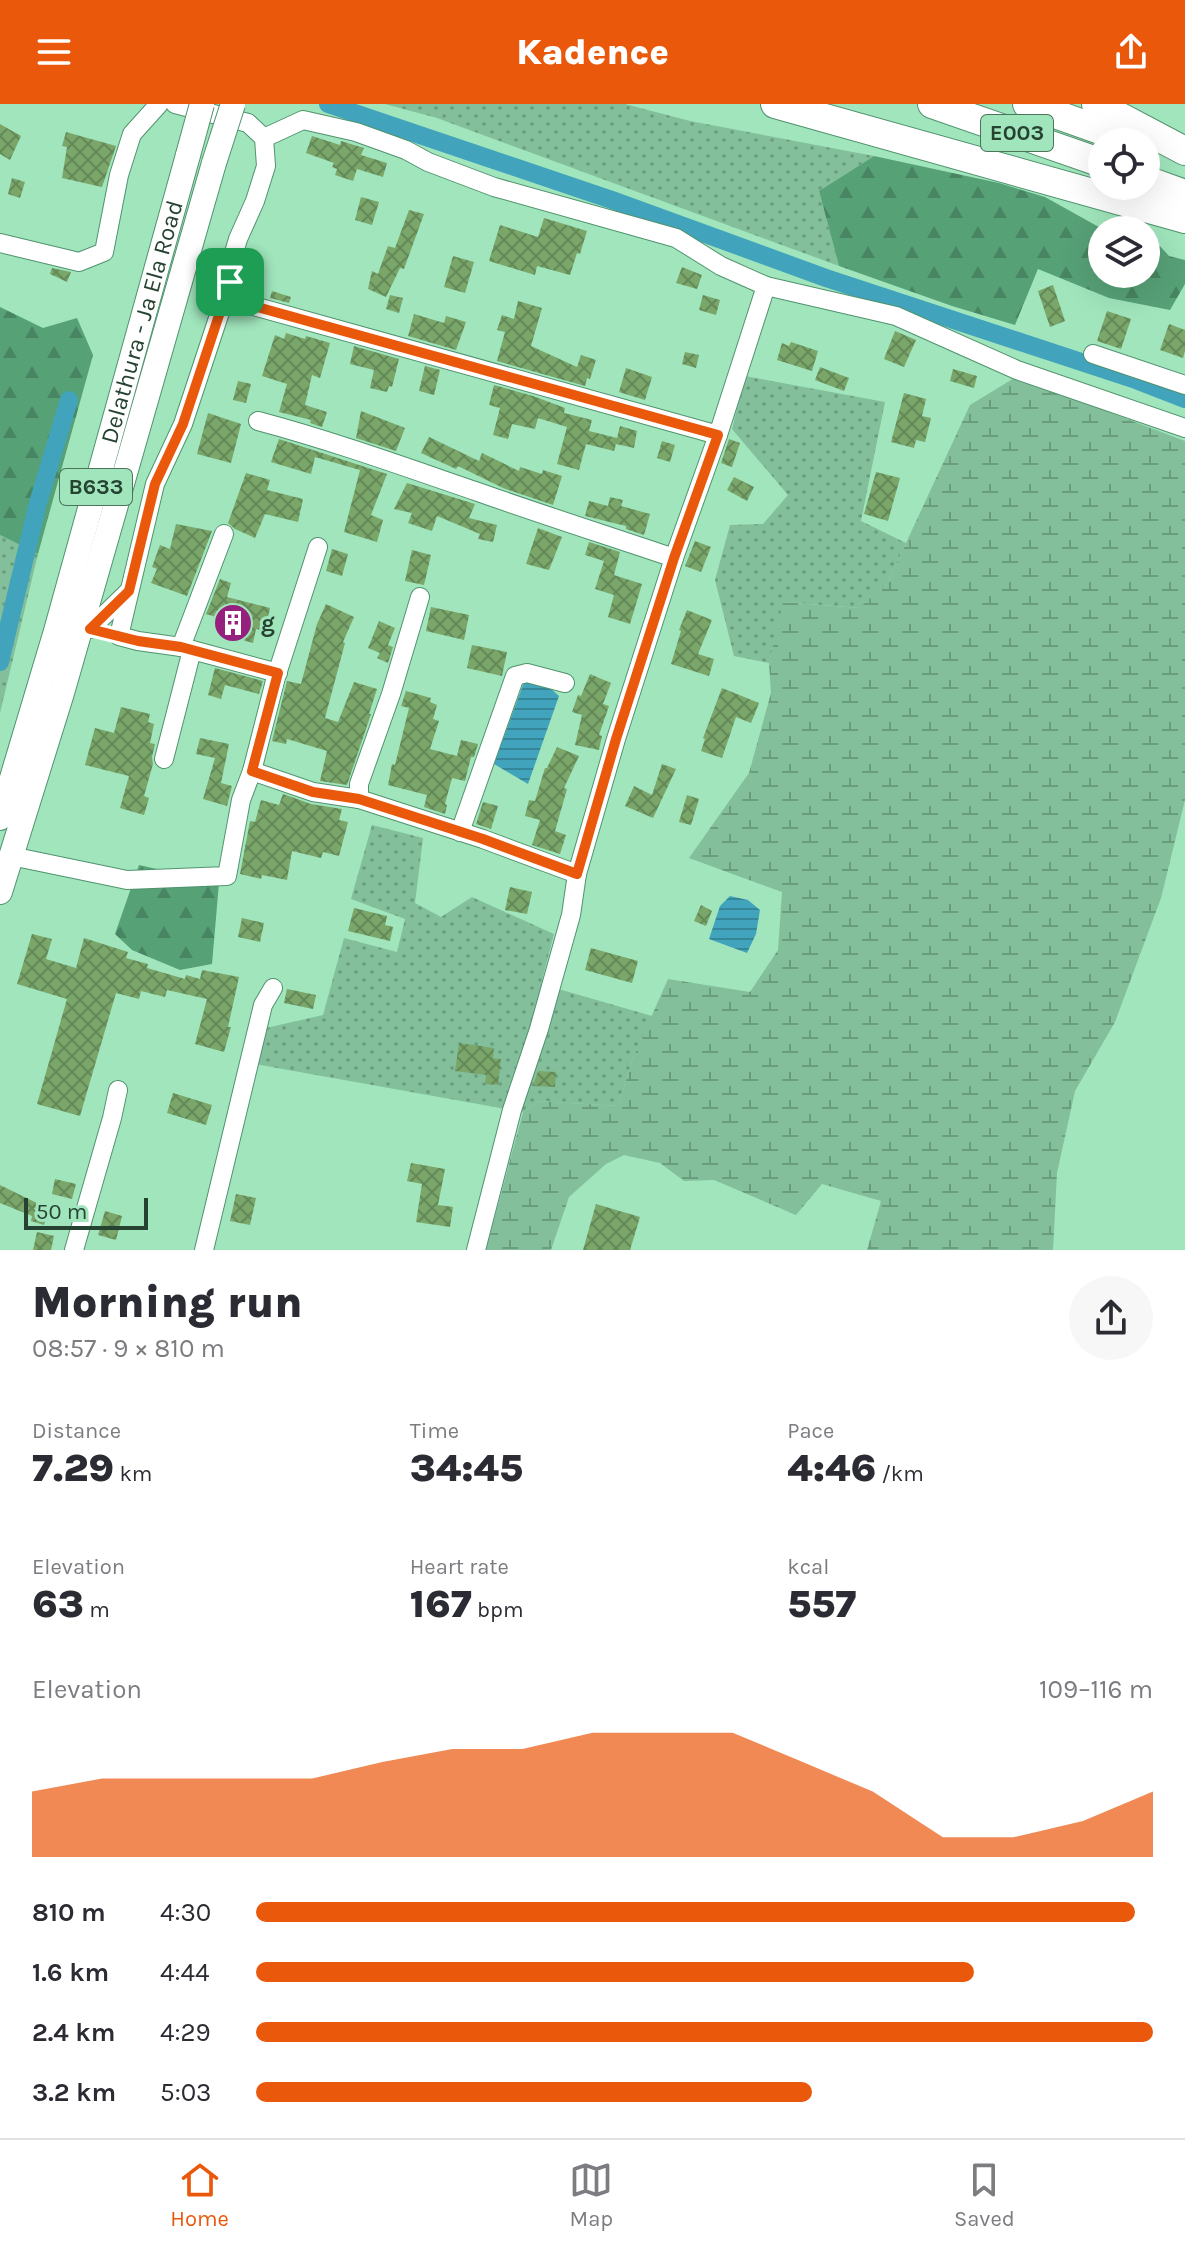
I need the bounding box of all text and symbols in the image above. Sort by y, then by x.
icon: menu [32,30,76,74]
icon: share [1109,30,1153,74]
text: Kadence [516,31,669,73]
road number: E003 [981,115,1053,151]
map controls [1088,128,1160,288]
button: locate [1088,128,1160,200]
street label: Delathura - Ja Ela Road [95,197,189,447]
button: layers [1088,216,1160,288]
pin [196,248,264,316]
icon: arrive [208,260,252,304]
road number: B633 [60,469,132,505]
building icon: g [212,602,254,644]
place label: g [261,609,275,637]
scale bar [24,1194,148,1230]
text: 50 m [36,1199,87,1225]
button: share [1069,1276,1153,1360]
text: Morning run [32,1277,303,1328]
text: 08:57 · 9 × 810 m [32,1333,225,1364]
text: Distance [32,1418,121,1444]
text: Time [410,1418,459,1444]
text: Pace [787,1418,834,1444]
text: 7.29 [32,1444,114,1491]
text: 34:45 [410,1444,523,1491]
text: 4:46 [787,1444,876,1491]
text: km [114,1461,152,1487]
text: /km [876,1461,924,1487]
text: Elevation [32,1554,125,1580]
text: Heart rate [410,1554,509,1580]
text: kcal [787,1554,829,1580]
text: 63 [32,1580,84,1627]
text: 167 [410,1580,472,1627]
text: 557 [787,1580,856,1627]
text: m [84,1597,110,1623]
text: bpm [472,1597,524,1623]
text: Elevation [32,1674,142,1705]
text: 109–116 m [1039,1674,1153,1705]
text: 810 m [32,1897,106,1928]
text: 4:30 [160,1897,211,1928]
text: 1.6 km [32,1957,109,1988]
text: 4:44 [160,1957,210,1988]
text: 2.4 km [32,2017,115,2048]
text: 4:29 [160,2017,211,2048]
text: 3.2 km [32,2077,116,2108]
text: 5:03 [160,2077,211,2108]
tab: Home [170,2158,229,2232]
tab: Map [569,2158,613,2232]
tab: Saved [954,2158,1015,2232]

